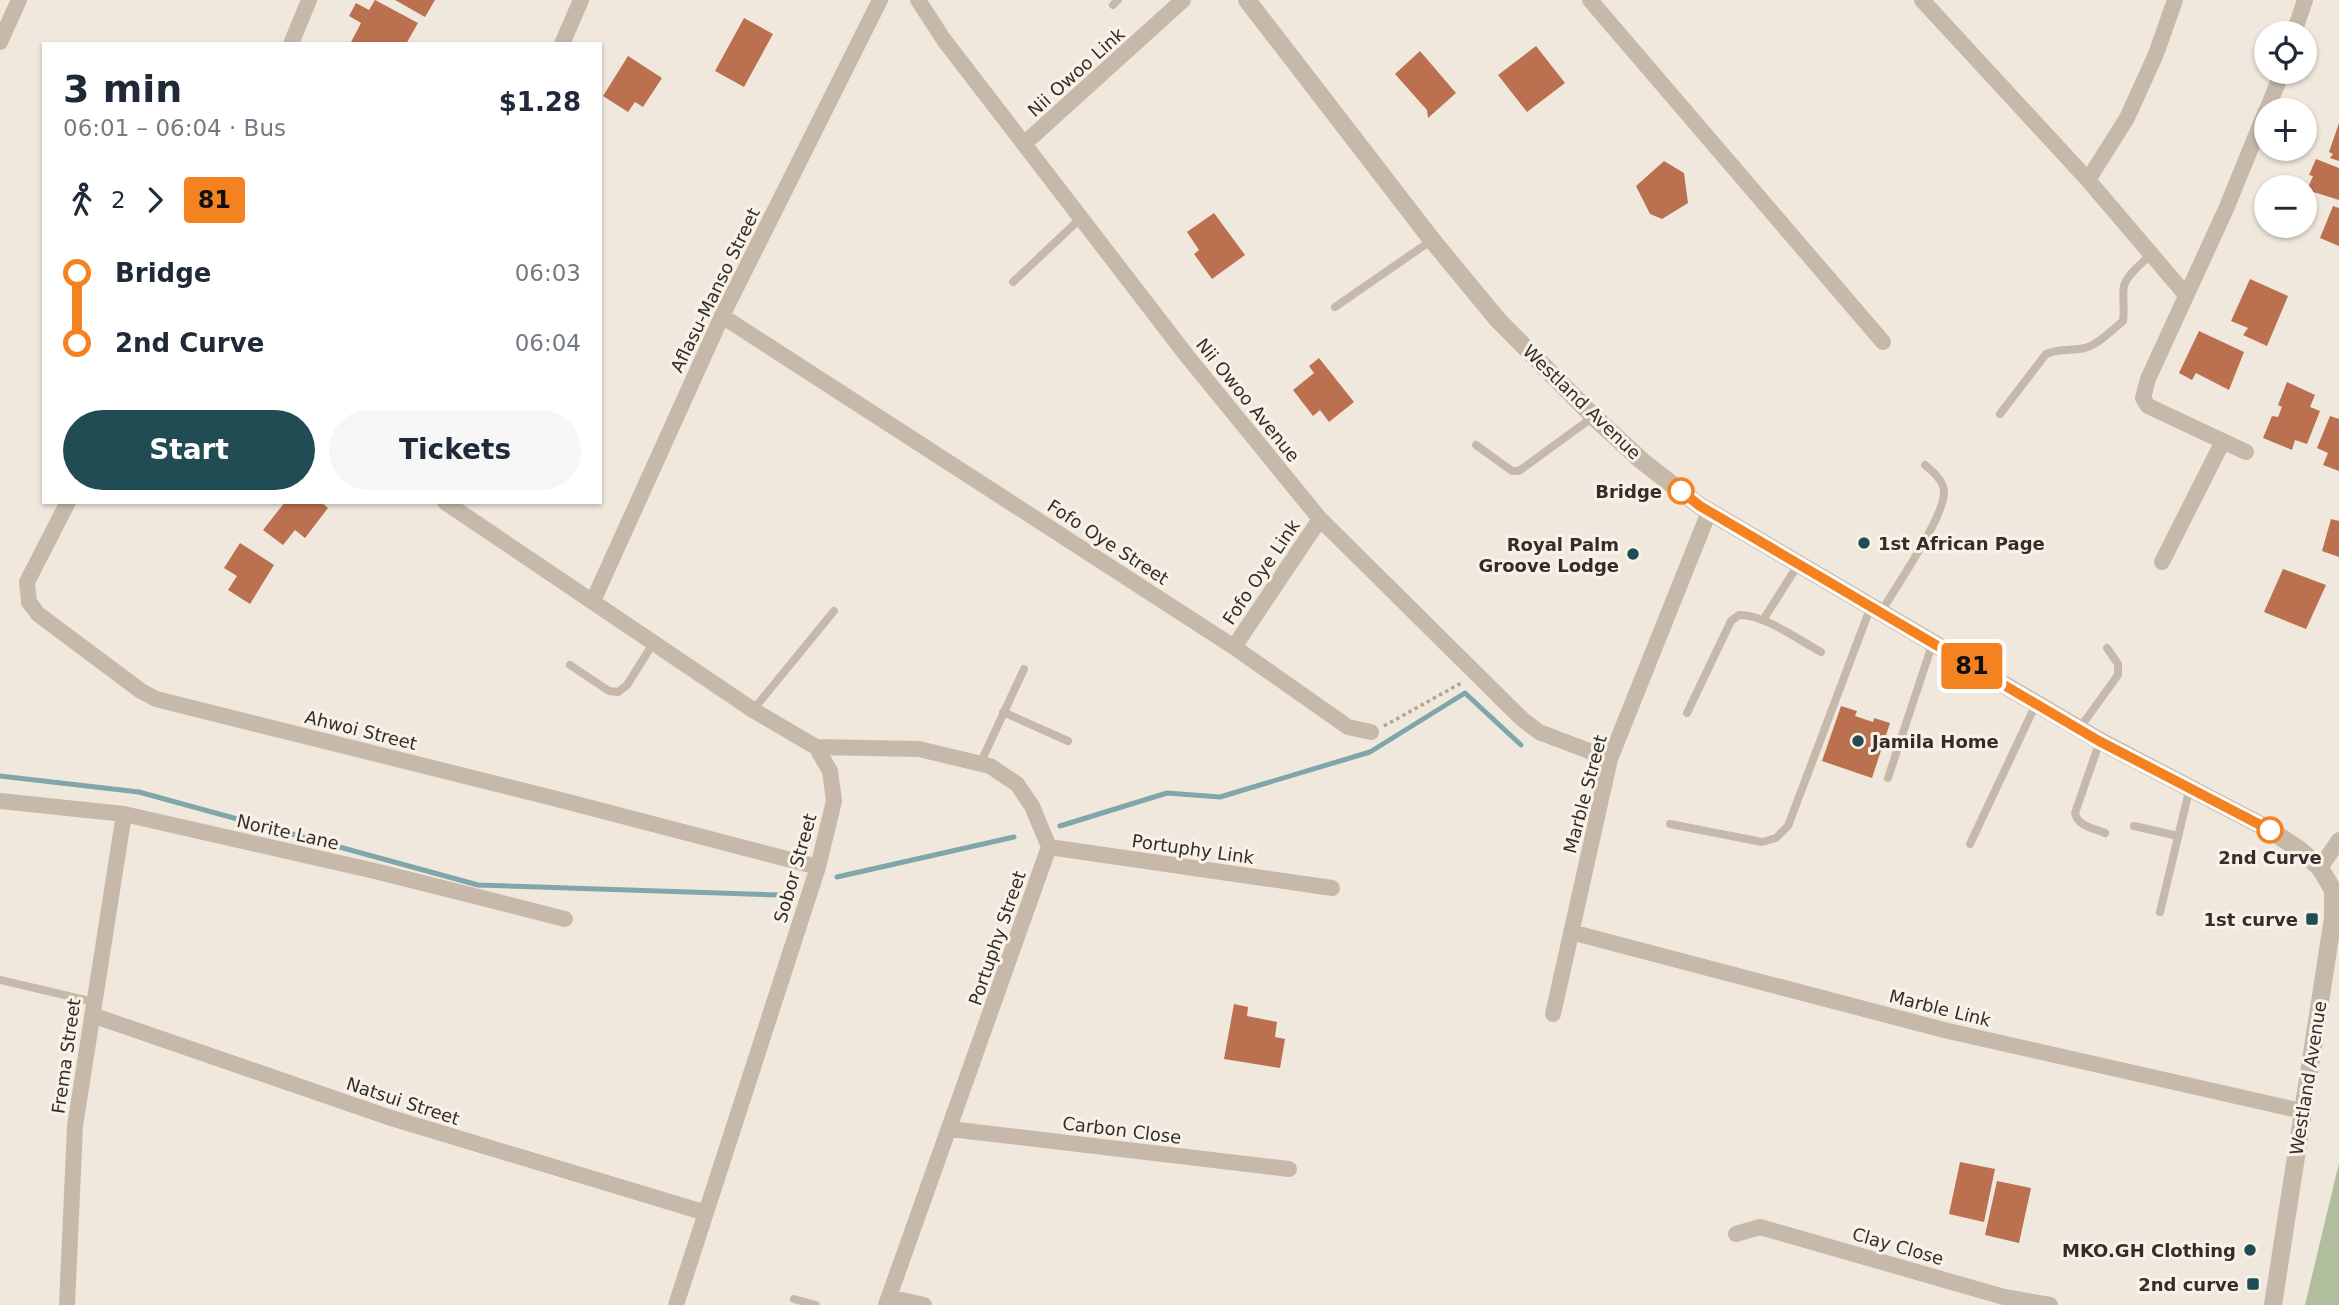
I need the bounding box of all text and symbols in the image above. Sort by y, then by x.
map controls [2254,21,2317,238]
button: locate [2254,21,2317,84]
street label: Nii Owoo Link [1023,23,1129,121]
text: 3 min [63,67,182,111]
text: $1.28 [499,87,581,117]
button: + [2254,98,2317,161]
text: 06:01 – 06:04 · Bus [63,115,286,141]
button: − [2254,175,2317,238]
icon: walk [63,181,101,219]
icon: forward [136,181,174,219]
text: 81 [198,186,231,214]
text: 2 [111,187,126,213]
street label: Aflasu-Manso Street [666,204,764,376]
text: Bridge [115,258,211,288]
text: 06:03 [515,260,581,286]
text: 2nd Curve [115,328,264,358]
text: 06:04 [515,330,581,356]
street label: Nii Owoo Avenue [1192,334,1304,466]
street label: Westland Avenue [1519,340,1645,464]
button: Start [63,410,315,490]
button: Tickets [329,410,581,490]
marker: Bridge [1668,478,1694,504]
place label: Bridge [1595,481,1662,502]
street label: Fofo Oye Street [1044,495,1172,589]
street label: Fofo Oye Link [1218,515,1304,629]
place label: 1st African Page [1878,533,2045,554]
place label: Royal Palm Groove Lodge [1479,534,1619,576]
marker: 1st African Page [1856,535,1872,551]
marker: Royal Palm Groove Lodge [1625,546,1641,562]
line badge: 81 [1940,643,2004,689]
text: 81 [1955,652,1989,680]
street label: Ahwoi Street [303,706,419,754]
place label: Jamila Home [1870,731,1999,752]
street label: Marble Street [1559,732,1611,856]
marker: Jamila Home [1850,733,1866,749]
street label: Norite Lane [235,810,341,854]
street label: Sobor Street [769,811,821,925]
marker: 2nd Curve [2257,817,2283,843]
street label: Portuphy Link [1131,830,1256,868]
place label: 2nd Curve [2218,847,2322,868]
street label: Portuphy Street [964,868,1030,1008]
place label: 1st curve [2204,909,2298,930]
marker: 1st curve [2304,911,2320,927]
street label: Marble Link [1887,985,1994,1031]
street label: Frema Street [48,997,84,1115]
street label: Westland Avenue [2285,999,2331,1157]
street label: Natsui Street [344,1073,462,1129]
street label: Carbon Close [1061,1112,1183,1148]
street label: Clay Close [1850,1223,1946,1269]
place label: MKO.GH Clothing [2062,1240,2236,1261]
marker: MKO.GH Clothing [2242,1242,2258,1258]
place label: 2nd curve [2138,1274,2239,1295]
marker: 2nd curve [2245,1276,2261,1292]

